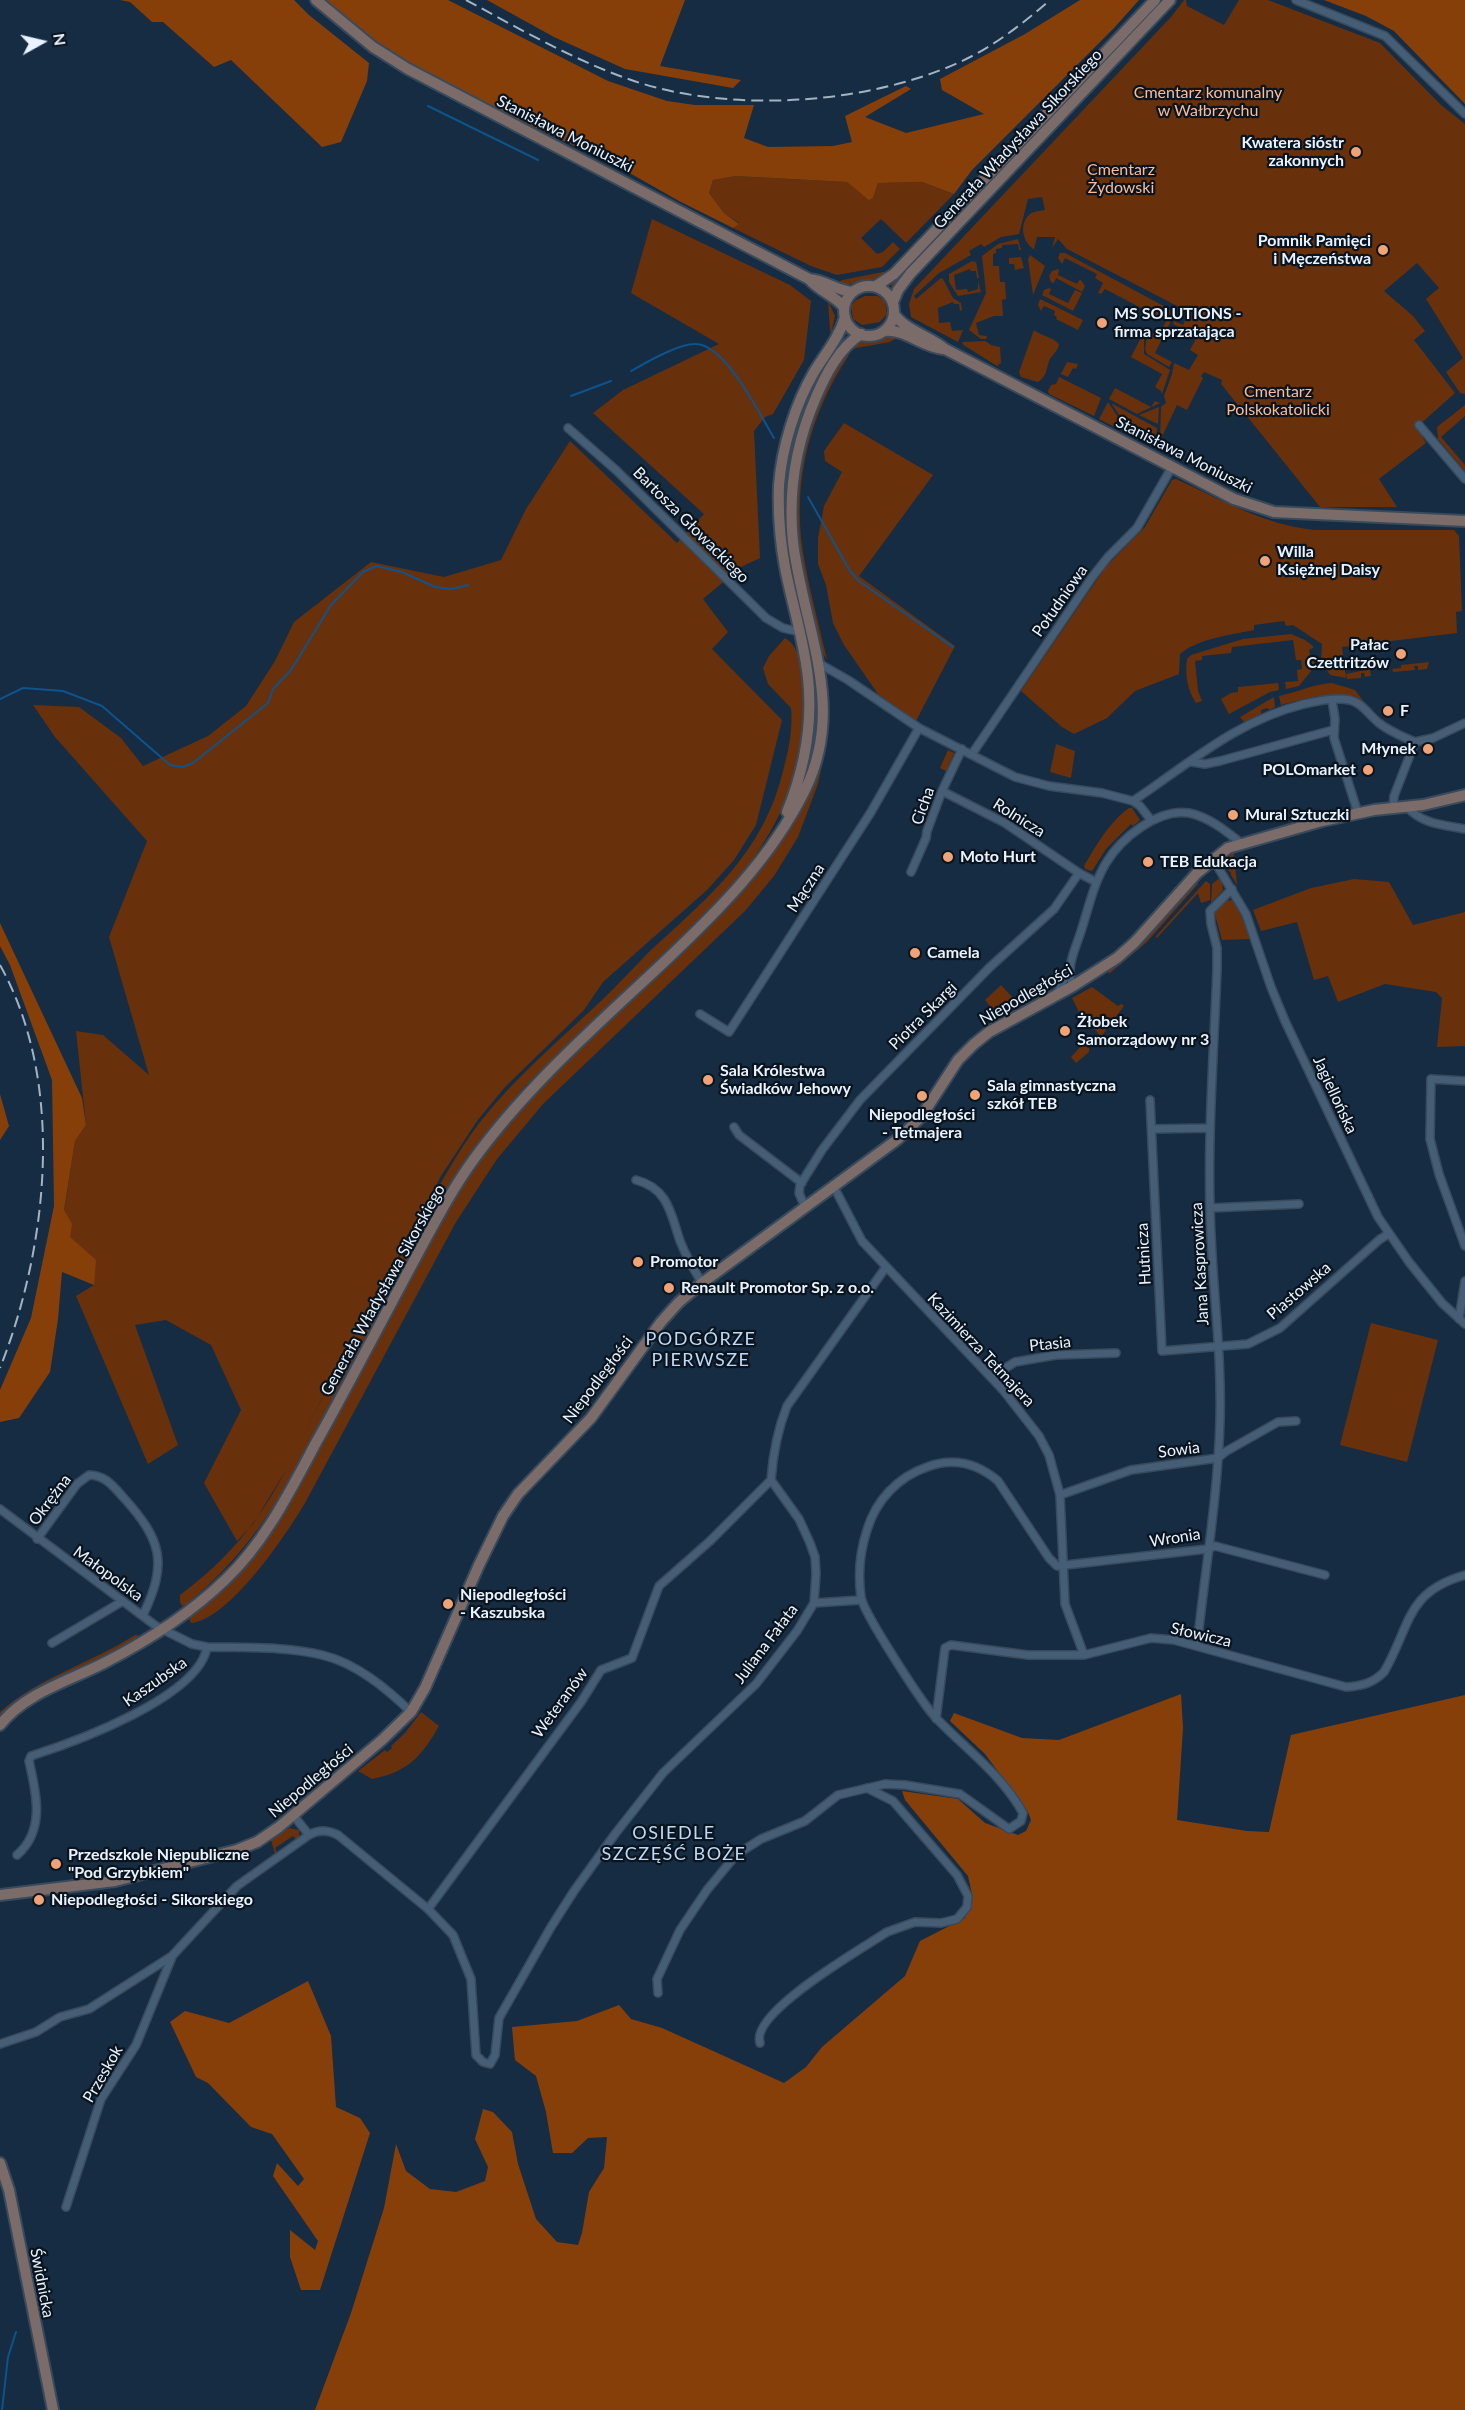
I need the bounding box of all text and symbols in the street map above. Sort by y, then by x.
north arrow [12,12,72,72]
text: N [50,32,71,47]
street label: Generała Władysława Sikorskiego [930,45,1106,233]
park label: Cmentarz komunalny w Wałbrzychu [1134,83,1282,121]
street label: Stanisława Moniuszki [494,91,636,177]
place label: Kwatera sióstr zakonnych [1241,133,1344,171]
marker: Kwatera sióstr zakonnych [1349,145,1363,159]
park label: Cmentarz Żydowski [1087,160,1155,198]
place label: Pomnik Pamięci i Męczeństwa [1258,231,1371,269]
marker: Pomnik Pamięci i Męczeństwa [1376,243,1390,257]
place label: MS SOLUTIONS - firma sprzatająca [1114,304,1242,342]
marker: MS SOLUTIONS - firma sprzatająca [1095,316,1109,330]
park label: Cmentarz Polskokatolicki [1226,382,1330,420]
street label: Stanisława Moniuszki [1113,412,1255,498]
street label: Bartosza Głowackiego [629,463,753,587]
place label: Willa Księżnej Daisy [1277,542,1380,580]
marker: Willa Księżnej Daisy [1258,554,1272,568]
street label: Południowa [1028,561,1092,641]
place label: Pałac Czettritzów [1306,635,1389,673]
marker: Pałac Czettritzów [1394,647,1408,661]
place label: F [1400,701,1409,721]
marker: F [1381,704,1395,718]
place label: Młynek [1361,739,1416,759]
marker: Młynek [1421,742,1435,756]
place label: POLOmarket [1262,760,1356,780]
marker: POLOmarket [1361,763,1375,777]
street label: Cicha [907,784,939,828]
street label: Rolnicza [989,795,1049,841]
place label: Mural Sztuczki [1245,805,1349,825]
marker: Mural Sztuczki [1226,808,1240,822]
place label: Moto Hurt [960,847,1036,867]
marker: Moto Hurt [941,850,955,864]
place label: TEB Edukacja [1160,852,1257,872]
marker: TEB Edukacja [1141,855,1155,869]
street label: Mączna [783,860,829,916]
place label: Camela [927,943,980,963]
marker: Camela [908,946,922,960]
street label: Niepodległości [976,961,1076,1029]
street label: Piotra Skargi [885,978,961,1054]
place label: Żłobek Samorządowy nr 3 [1077,1012,1209,1050]
marker: Żłobek Samorządowy nr 3 [1058,1024,1072,1038]
street label: Jagiellońska [1309,1053,1361,1137]
place label: Sala Królestwa Świadków Jehowy [720,1061,851,1099]
marker: Sala Królestwa Świadków Jehowy [701,1073,715,1087]
place label: Sala gimnastyczna szkół TEB [987,1076,1116,1114]
marker: Sala gimnastyczna szkół TEB [968,1088,982,1102]
marker: Niepodległości - Tetmajera [915,1089,929,1103]
place label: Niepodległości - Tetmajera [869,1105,975,1143]
street label: Generała Władysława Sikorskiego [317,1181,449,1399]
street label: Jana Kasprowicza [1187,1202,1213,1326]
street label: Hutnicza [1133,1222,1155,1286]
place label: Promotor [650,1252,718,1272]
marker: Promotor [631,1255,645,1269]
street label: Piastowska [1263,1258,1335,1324]
place label: Renault Promotor Sp. z o.o. [681,1278,874,1298]
marker: Renault Promotor Sp. z o.o. [662,1281,676,1295]
street label: Kazimierza Tetmajera [923,1289,1039,1411]
district label: PODGÓRZE PIERWSZE [646,1328,756,1370]
street label: Ptasia [1028,1332,1072,1356]
street label: Niepodległości [559,1333,637,1427]
street label: Sowia [1157,1438,1201,1462]
street label: Okrężna [25,1471,75,1529]
street label: Wronia [1148,1525,1202,1551]
street label: Małopolska [69,1542,147,1606]
place label: Niepodległości - Kaszubska [460,1585,566,1623]
marker: Niepodległości - Kaszubska [441,1597,455,1611]
street label: Juliana Fałata [730,1601,802,1687]
street label: Słowicza [1169,1619,1233,1651]
street label: Kaszubska [119,1653,191,1711]
street label: Weteranów [528,1664,592,1742]
street label: Niepodległości [265,1740,357,1822]
district label: OSIEDLE SZCZĘŚĆ BOŻE [602,1822,746,1864]
place label: Przedszkole Niepubliczne "Pod Grzybkiem" [68,1845,249,1883]
marker: Przedszkole Niepubliczne "Pod Grzybkiem" [49,1857,63,1871]
place label: Niepodległości - Sikorskiego [51,1890,253,1910]
marker: Niepodległości - Sikorskiego [32,1893,46,1907]
street label: Przeskok [79,2042,127,2106]
street label: Świdnicka [26,2247,58,2319]

